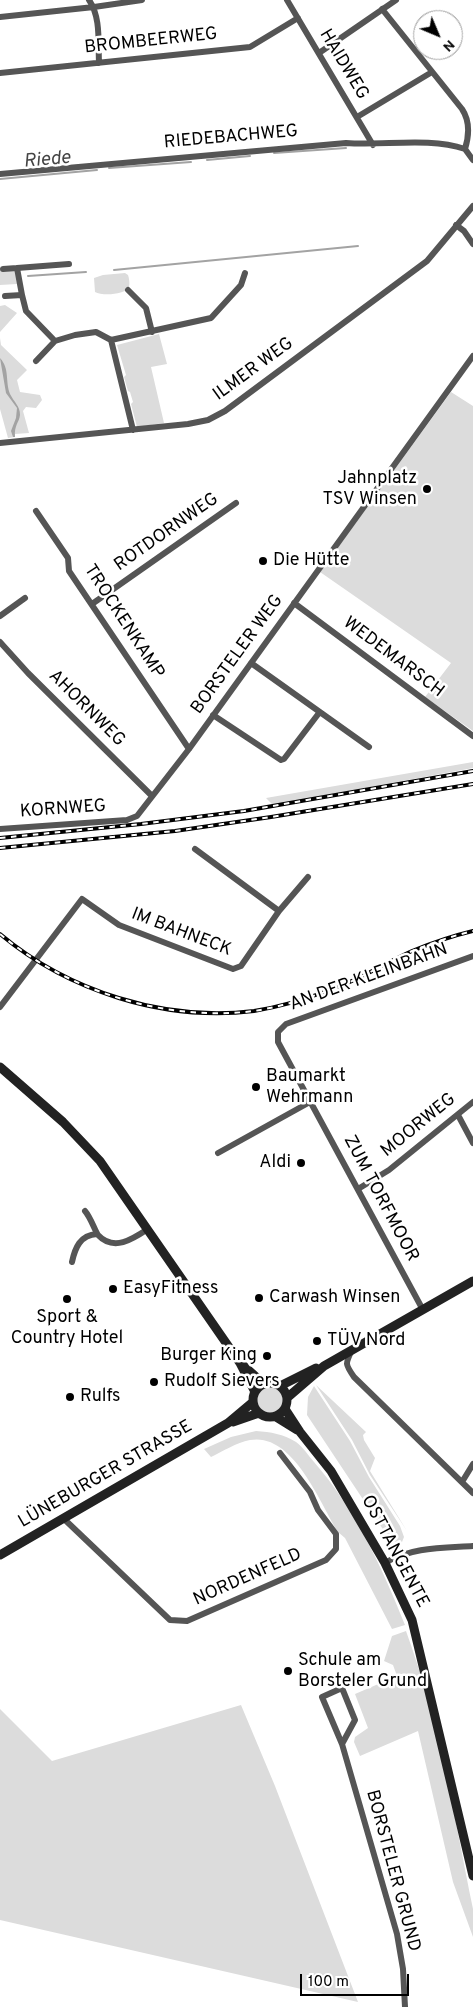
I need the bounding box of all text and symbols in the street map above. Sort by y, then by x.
north arrow [413,10,463,60]
street label: BROMBEERWEG [83,24,219,60]
street label: HAIDWEG [314,26,372,104]
text: N [439,36,458,55]
street label: RIEDEBACHWEG [163,121,299,155]
water label: Riede [23,148,71,174]
street label: ILMER WEG [210,334,298,406]
place label: Jahnplatz TSV Winsen [322,468,417,510]
marker: Jahnplatz TSV Winsen [421,483,433,495]
street label: ROTDORNWEG [111,489,223,577]
place label: Die Hütte [273,550,349,572]
marker: Die Hütte [257,555,269,567]
street label: TROCKENKAMP [78,561,168,683]
street label: BORSTELER WEG [187,591,289,719]
street label: WEDEMARSCH [338,613,448,703]
street label: AHORNWEG [43,666,129,752]
street label: KORNWEG [19,796,107,824]
street label: IM BAHNECK [128,904,234,962]
street label: AN DER KLEINBAHN [287,939,451,1017]
place label: Baumarkt Wehrmann [266,1066,353,1108]
marker: Baumarkt Wehrmann [250,1081,262,1093]
street label: MOORWEG [377,1089,461,1163]
street label: ZUM TORFMOOR [338,1132,422,1266]
place label: Aldi [259,1152,291,1174]
marker: Aldi [295,1157,307,1169]
place label: EasyFitness [123,1278,218,1300]
marker: EasyFitness [107,1283,119,1295]
place label: Carwash Winsen [269,1287,400,1309]
marker: Carwash Winsen [253,1292,265,1304]
marker: Sport & Country Hotel [61,1293,73,1305]
place label: Sport & Country Hotel [11,1307,123,1350]
place label: TÜV Nord [327,1330,405,1352]
marker: TÜV Nord [311,1335,323,1347]
place label: Burger King [160,1345,257,1367]
marker: Burger King [261,1350,273,1362]
place label: Rudolf Sievers [164,1371,280,1393]
marker: Rudolf Sievers [148,1376,160,1388]
place label: Rulfs [80,1386,121,1408]
marker: Rulfs [64,1391,76,1403]
street label: LÜNEBURGER STRASSE [15,1416,197,1534]
street label: OSTTANGENTE [355,1492,433,1612]
street label: NORDENFELD [190,1544,306,1612]
place label: Schule am Borsteler Grund [298,1650,427,1692]
marker: Schule am Borsteler Grund [282,1665,294,1677]
street label: BORSTELER GRUND [360,1788,424,1954]
scale bar [303,1964,412,1996]
text: 100 m [308,1973,349,1992]

